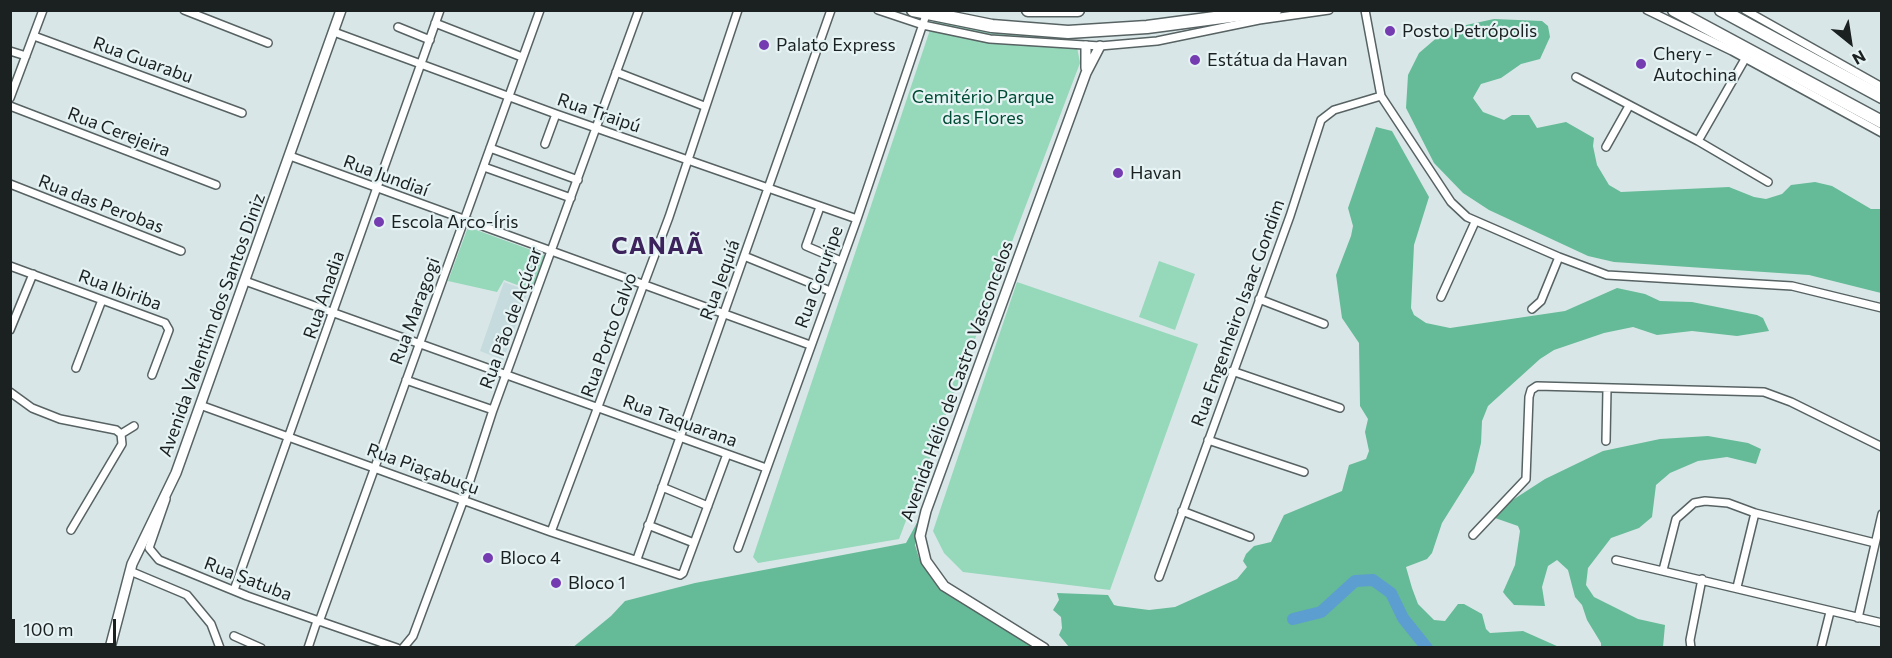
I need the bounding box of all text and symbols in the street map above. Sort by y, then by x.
north arrow [1820,12,1880,72]
place label: Posto Petrópolis [1402,20,1537,42]
marker: Posto Petrópolis [1383,24,1397,38]
street label: Rua Guarabu [90,32,196,88]
place label: Palato Express [776,34,896,56]
marker: Palato Express [757,38,771,52]
place label: Chery - Autochina [1653,43,1737,86]
text: N [1849,47,1869,69]
place label: Estátua da Havan [1207,49,1348,71]
marker: Estátua da Havan [1188,53,1202,67]
marker: Chery - Autochina [1634,57,1648,71]
park label: Cemitério Parque das Flores [912,86,1054,128]
street label: Rua Traipú [555,89,643,137]
street label: Rua Cerejeira [65,103,173,161]
street label: Rua Jundiaí [340,151,432,201]
place label: Havan [1130,162,1181,184]
marker: Havan [1111,166,1125,180]
street label: Rua das Perobas [35,170,167,238]
street label: Avenida Valentim dos Santos Diniz [154,190,270,460]
street label: Rua Engenheiro Isaac Gondim [1187,196,1289,430]
place label: Escola Arco-Íris [391,211,519,233]
marker: Escola Arco-Íris [372,215,386,229]
street label: Rua Coruripe [791,223,847,331]
district label: CANAÃ [611,232,705,260]
street label: Rua Jequiá [695,237,745,323]
street label: Avenida Hélio de Castro Vasconcelos [896,238,1018,524]
street label: Rua Pão de Açúcar [475,244,547,392]
street label: Rua Anadia [299,248,349,342]
street label: Rua Maragogi [386,254,444,368]
street label: Rua Ibiriba [75,265,165,315]
street label: Rua Porto Calvo [576,270,642,400]
street label: Rua Taquarana [620,390,740,452]
street label: Rua Piaçabuçu [364,439,482,499]
place label: Bloco 4 [500,547,561,569]
marker: Bloco 4 [481,551,495,565]
street label: Rua Satuba [201,552,295,606]
place label: Bloco 1 [568,572,626,594]
marker: Bloco 1 [549,576,563,590]
scale bar [15,607,118,645]
text: 100 m [23,618,73,640]

